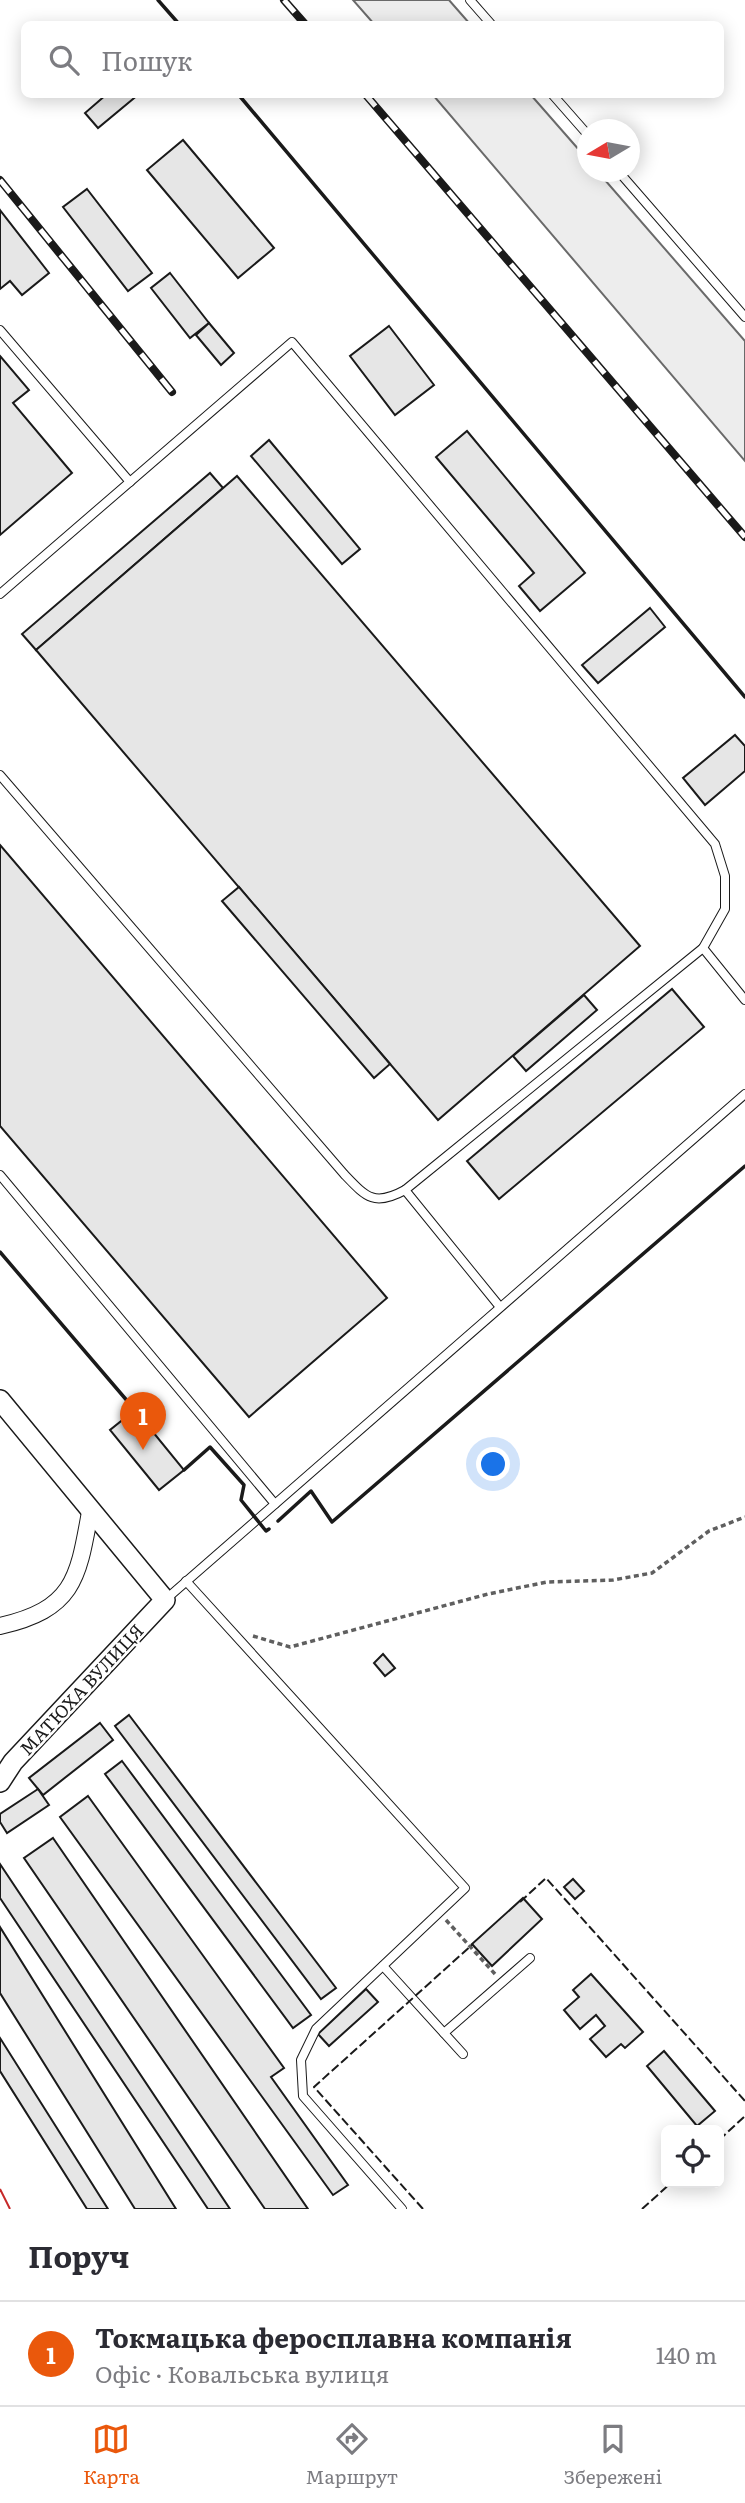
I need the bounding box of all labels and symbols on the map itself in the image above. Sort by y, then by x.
north arrow [577,119,640,182]
pin: 1 [120,1392,166,1450]
your location [476,1447,510,1481]
street label: МАТЮХА ВУЛИЦЯ [13,1617,149,1761]

